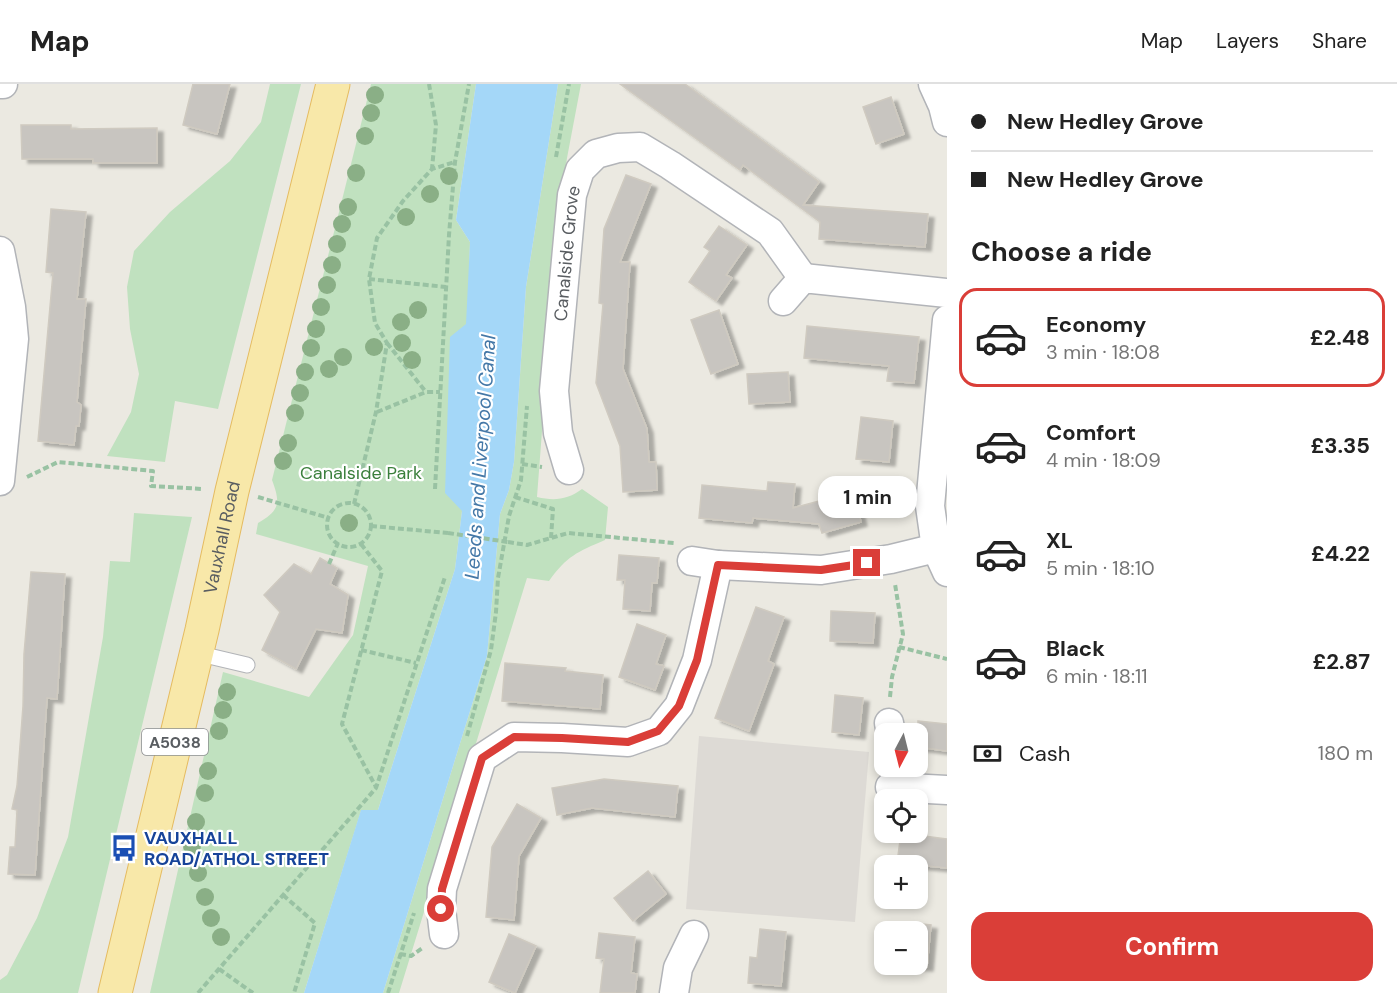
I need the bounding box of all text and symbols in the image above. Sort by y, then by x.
text: Map [30,23,90,60]
text: Map [1141,27,1183,55]
text: Layers [1216,27,1279,55]
text: Share [1312,27,1367,55]
text: New Hedley Grove [1007,107,1203,136]
text: New Hedley Grove [1007,165,1203,194]
street label: Canalside Grove [548,182,586,322]
text: Choose a ride [971,234,1152,269]
text: Economy [1046,310,1146,339]
icon: car [974,311,1028,365]
text: £2.48 [1310,323,1370,352]
water label: Leeds and Liverpool Canal [458,333,502,580]
text: 3 min · 18:08 [1046,339,1160,365]
text: Comfort [1046,418,1136,447]
icon: car [974,419,1028,473]
text: £3.35 [1310,431,1370,460]
text: 4 min · 18:09 [1046,447,1161,473]
park label: Canalside Park [300,461,422,485]
callout: 1 min [818,476,916,518]
street label: Vauxhall Road [198,478,246,596]
text: 1 min [843,484,892,510]
text: XL [1046,526,1073,555]
icon: car [974,527,1028,581]
text: £4.22 [1311,539,1370,568]
route end [853,549,880,576]
text: 5 min · 18:10 [1046,555,1155,581]
text: Black [1046,634,1105,663]
icon: car [974,635,1028,689]
text: £2.87 [1312,647,1370,676]
text: 6 min · 18:11 [1046,663,1148,689]
north arrow [874,723,928,777]
map controls [874,723,928,975]
road number: A5038 [142,729,208,755]
icon: cash [971,737,1004,770]
text: Cash [1019,739,1070,768]
text: 180 m [1318,740,1373,766]
button: locate [874,789,928,843]
place label: VAUXHALL ROAD/ATHOL STREET [144,826,329,871]
bus stop icon: VAUXHALL ROAD/ATHOL STREET [109,833,139,863]
button: + [874,855,928,909]
route start [427,895,454,922]
button: Confirm [971,912,1373,981]
button: − [874,921,928,975]

